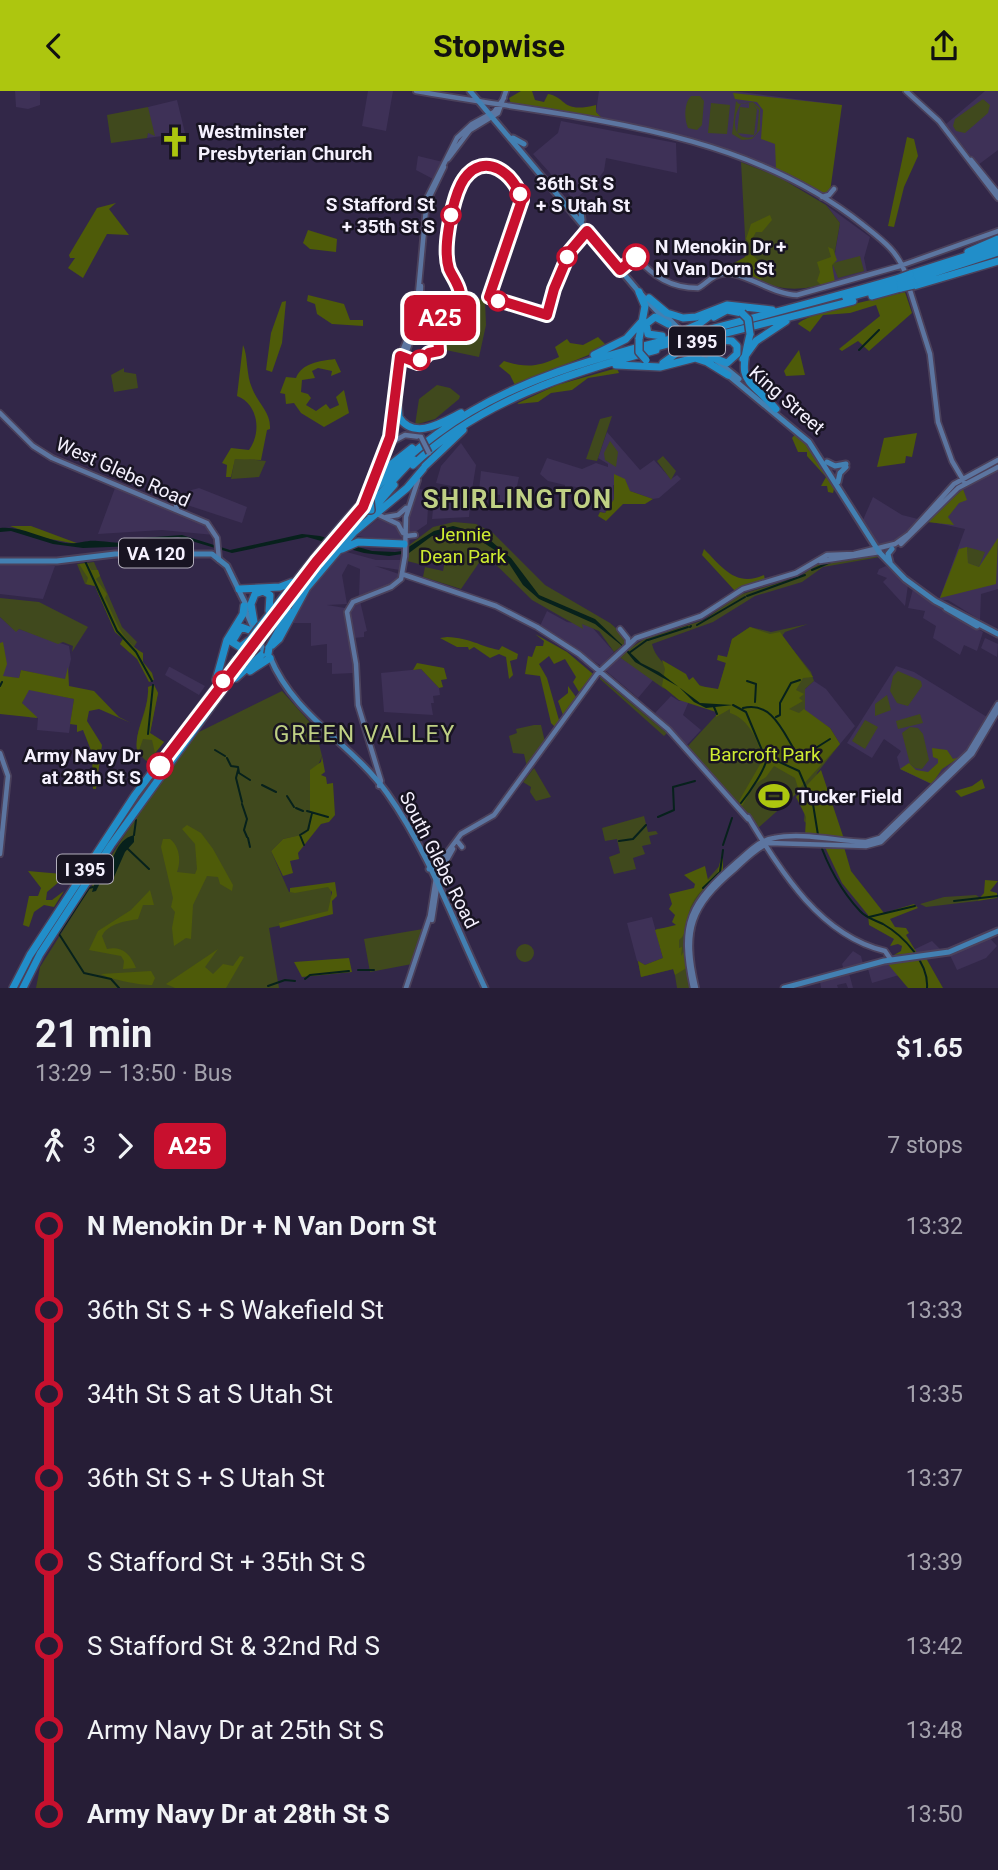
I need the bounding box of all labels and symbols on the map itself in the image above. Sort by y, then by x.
place label: Westminster Presbyterian Church [198,120,372,165]
church icon: Westminster Presbyterian Church [158,125,192,159]
place label: 36th St S + S Utah St [536,172,631,217]
marker: 36th St S + S Utah St [510,184,530,204]
place label: S Stafford St + 35th St S [326,193,436,238]
marker: S Stafford St + 35th St S [441,205,461,225]
place label: N Menokin Dr + N Van Dorn St [655,235,786,280]
marker: N Menokin Dr + N Van Dorn St [623,244,649,270]
unlabelled marker [557,247,577,267]
unlabelled marker [488,291,508,311]
line badge: A25 [400,295,480,341]
road number: I 395 [669,327,725,355]
unlabelled marker [410,350,430,370]
street label: King Street [745,361,829,439]
street label: West Glebe Road [53,432,193,512]
district label: SHIRLINGTON [423,484,613,514]
park label: Jennie Dean Park [420,523,507,568]
road number: VA 120 [119,539,193,567]
unlabelled marker [213,671,233,691]
district label: GREEN VALLEY [274,721,456,748]
park label: Barcroft Park [709,743,821,766]
place label: Army Navy Dr at 28th St S [24,744,141,789]
marker: Army Navy Dr at 28th St S [147,753,173,779]
sports icon: Tucker Field [757,779,791,813]
place label: Tucker Field [797,785,902,808]
street label: South Glebe Road [395,788,483,932]
road number: I 395 [57,855,113,883]

